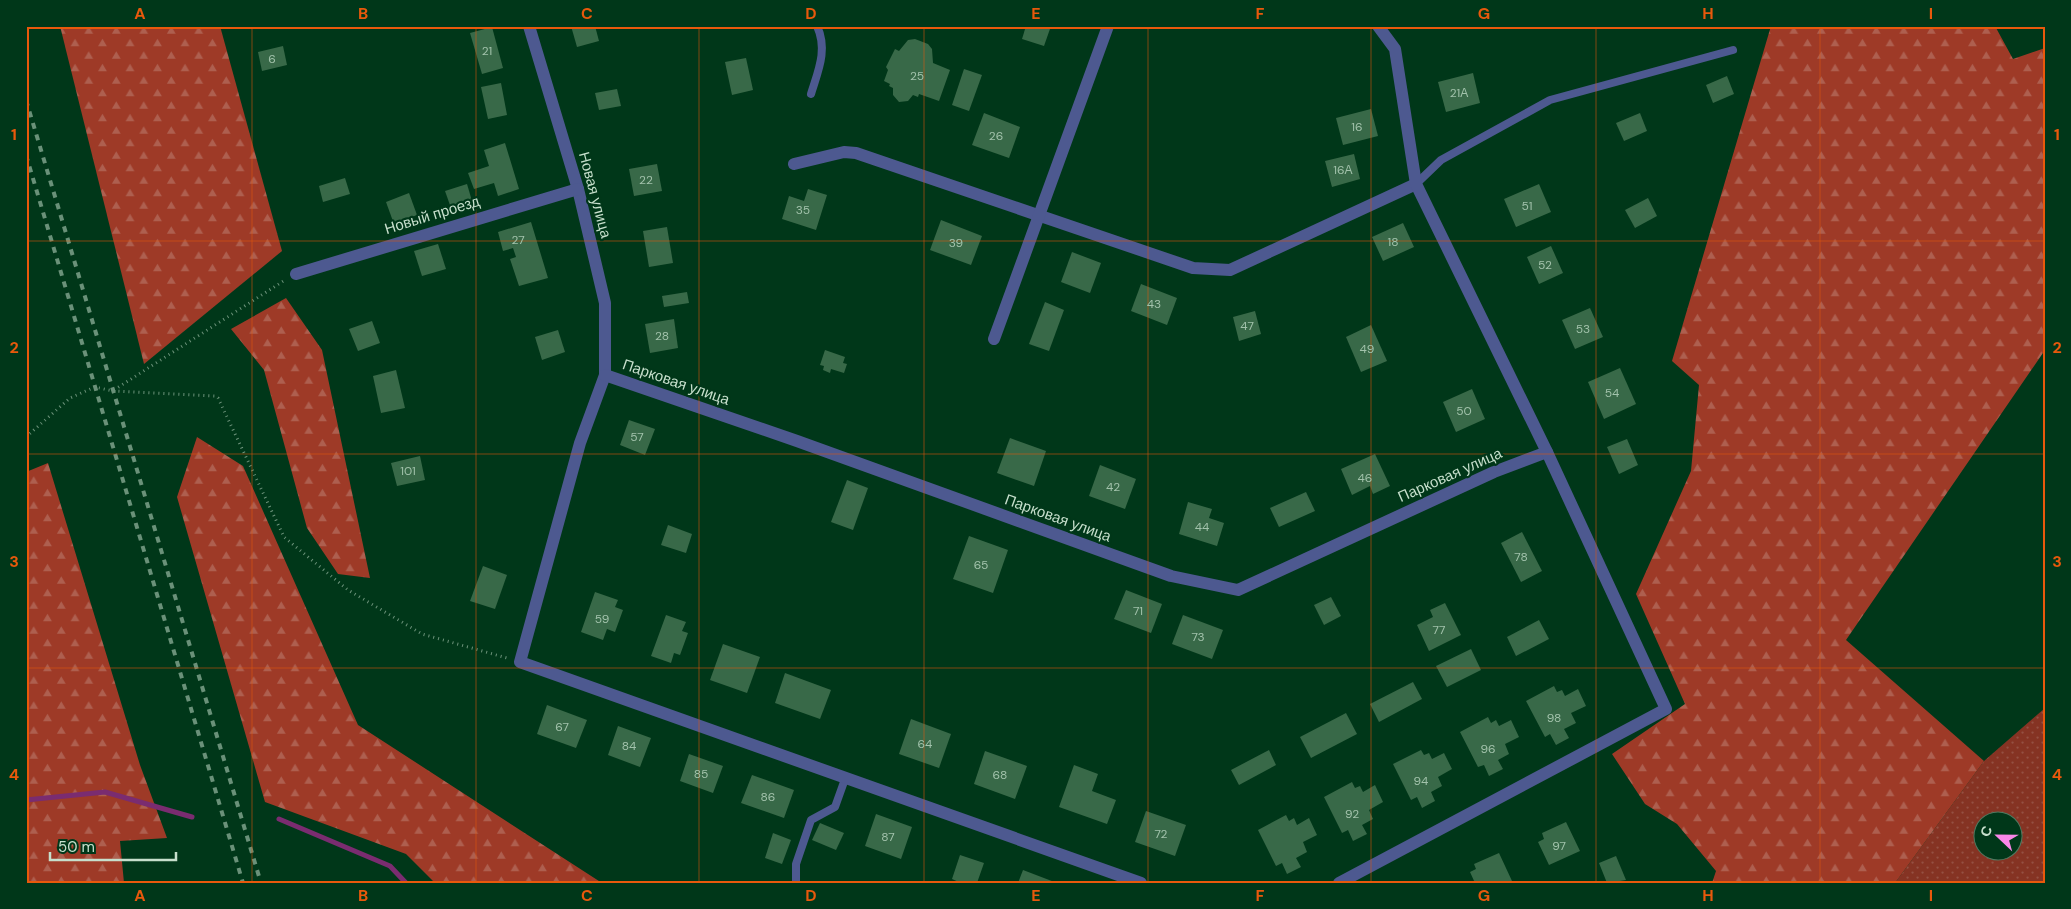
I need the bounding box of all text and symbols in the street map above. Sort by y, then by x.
text: A [134,3,146,24]
text: B [358,3,368,24]
text: C [581,3,593,24]
text: D [805,3,817,24]
text: E [1031,3,1041,24]
text: F [1256,3,1265,24]
text: G [1478,3,1490,24]
text: H [1702,3,1714,24]
text: I [1929,3,1933,24]
house number: 21 [482,43,492,59]
house number: 6 [268,51,276,67]
house number: 25 [910,68,924,84]
house number: 21А [1450,85,1468,101]
house number: 16 [1351,119,1363,135]
text: 1 [11,124,17,145]
text: 1 [2054,124,2060,145]
house number: 26 [989,128,1003,144]
street label: Новая улица [574,150,616,241]
house number: 16А [1333,162,1353,178]
house number: 22 [639,172,653,188]
street label: Новый проезд [382,191,482,239]
house number: 51 [1521,198,1533,214]
house number: 35 [796,202,810,218]
house number: 27 [511,232,525,248]
house number: 18 [1387,234,1399,250]
house number: 39 [949,235,963,251]
house number: 52 [1538,257,1552,273]
house number: 43 [1147,296,1161,312]
house number: 47 [1240,318,1254,334]
house number: 53 [1576,321,1590,337]
house number: 28 [655,328,669,344]
text: 2 [9,337,19,358]
text: 2 [2052,337,2062,358]
house number: 49 [1360,341,1374,357]
street label: Парковая улица [620,354,733,410]
house number: 54 [1605,385,1619,401]
house number: 50 [1456,403,1472,419]
house number: 57 [630,429,644,445]
street label: Парковая улица [1395,443,1506,507]
house number: 101 [400,463,416,479]
house number: 46 [1358,470,1372,486]
house number: 42 [1106,479,1120,495]
street label: Парковая улица [1002,489,1115,547]
house number: 44 [1195,519,1209,535]
house number: 78 [1514,549,1528,565]
text: 3 [9,551,19,572]
text: 3 [2052,551,2062,572]
house number: 65 [974,557,988,573]
house number: 71 [1133,603,1143,619]
house number: 59 [595,611,609,627]
house number: 77 [1433,622,1445,638]
house number: 73 [1191,629,1205,645]
house number: 98 [1547,710,1561,726]
house number: 67 [555,719,569,735]
house number: 64 [918,736,932,752]
house number: 84 [622,738,636,754]
house number: 96 [1480,741,1496,757]
text: 4 [9,764,19,785]
text: 4 [2052,764,2062,785]
house number: 85 [694,766,708,782]
house number: 68 [993,767,1007,783]
house number: 94 [1414,773,1428,789]
house number: 86 [761,789,775,805]
house number: 92 [1345,806,1359,822]
north arrow [1974,812,2024,862]
text: С [1976,823,1996,839]
house number: 72 [1154,826,1168,842]
scale bar [50,829,176,861]
house number: 87 [881,829,895,845]
text: 50 m [58,837,95,857]
house number: 97 [1552,838,1566,854]
text: A [134,885,146,906]
text: B [358,885,368,906]
text: C [581,885,593,906]
text: D [805,885,817,906]
text: E [1031,885,1041,906]
text: F [1256,885,1265,906]
text: G [1478,885,1490,906]
text: H [1702,885,1714,906]
text: I [1929,885,1933,906]

